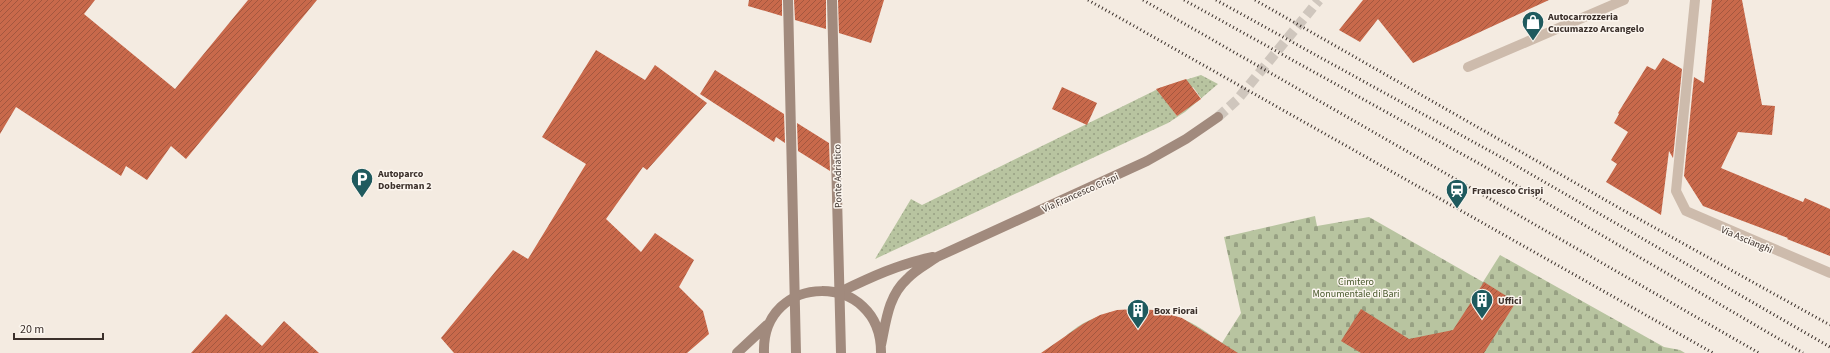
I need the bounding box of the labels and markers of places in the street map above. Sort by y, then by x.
shop icon: Autocarrozzeria Cucumazzo Arcangelo [1520,9,1546,42]
place label: Autocarrozzeria Cucumazzo Arcangelo [1547,10,1645,36]
parking icon: Autoparco Doberman 2 [349,166,375,199]
place label: Autoparco Doberman 2 [377,167,432,193]
station icon: Francesco Crispi [1444,177,1470,210]
place label: Francesco Crispi [1472,184,1543,198]
building icon: Uffici [1469,287,1495,320]
place label: Uffici [1498,294,1522,308]
building icon: Box Fiorai [1125,297,1151,330]
place label: Box Fiorai [1154,304,1198,318]

